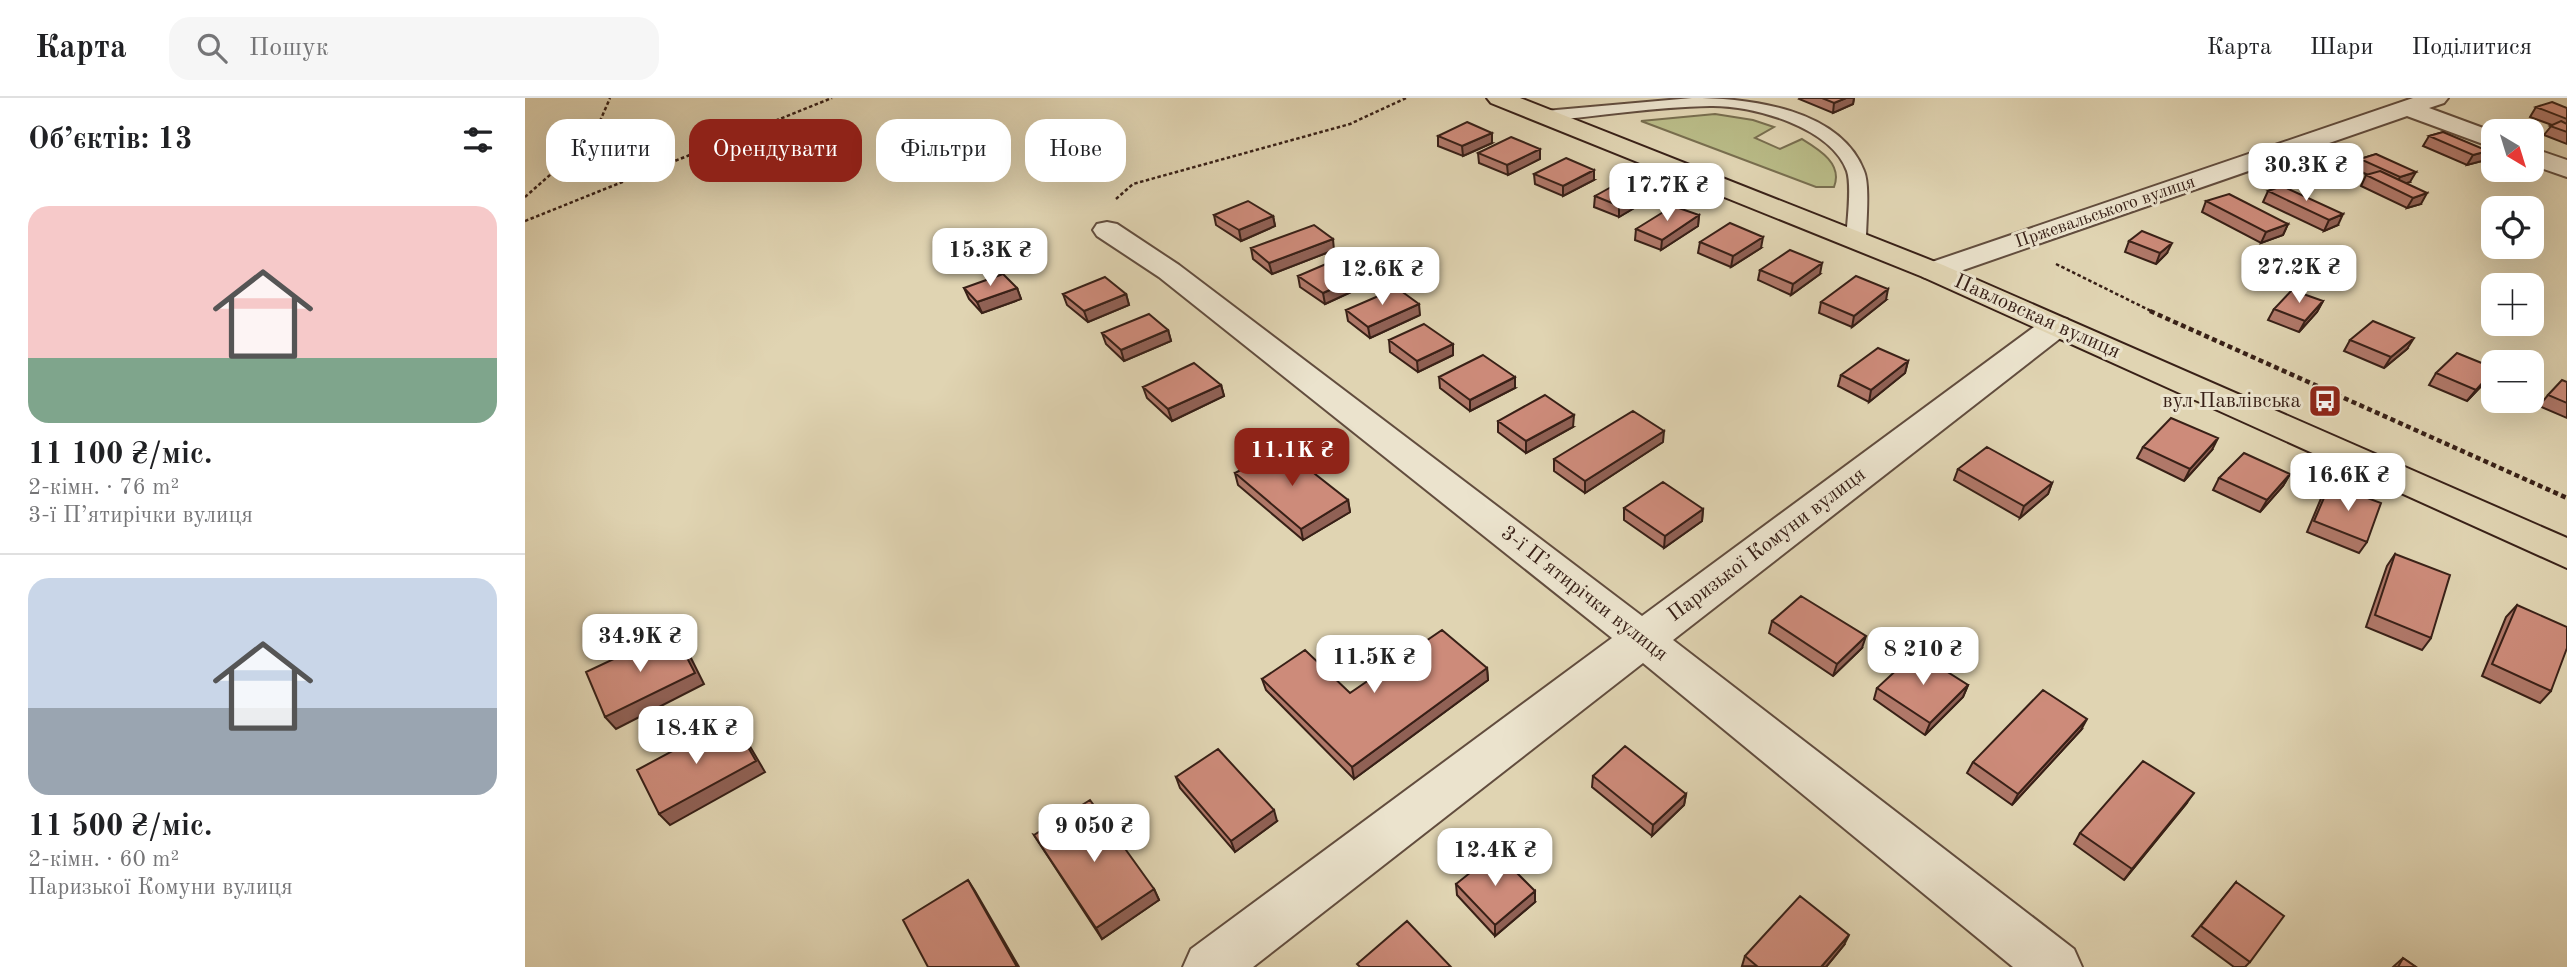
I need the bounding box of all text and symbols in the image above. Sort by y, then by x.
search box [169,17,659,80]
icon: search [193,29,231,67]
text: Карта [35,32,127,65]
text: Пошук [249,35,329,61]
text: Карта [2207,36,2272,60]
text: Шари [2310,36,2373,60]
text: Поділитися [2411,36,2532,60]
chip: Купити [546,119,675,182]
chip: Орендувати [689,119,862,182]
chip: Фільтри [876,119,1011,182]
chip: Нове [1025,119,1126,182]
north arrow [2481,119,2545,182]
map controls [2481,119,2544,413]
icon: filters [459,121,497,159]
text: Об’єктів: 13 [28,125,192,155]
pin: 30.3K ₴ [2241,144,2371,203]
text: 30.3K ₴ [2264,154,2348,177]
pin: 17.7K ₴ [1602,164,1732,223]
street label: Пржевальського вулиця [2013,173,2197,251]
text: 17.7K ₴ [1625,174,1709,197]
button: locate [2481,196,2544,259]
pin: 15.3K ₴ [925,228,1055,288]
text: 15.3K ₴ [948,239,1032,262]
pin: 27.2K ₴ [2234,246,2364,305]
pin: 12.6K ₴ [1317,248,1447,307]
icon: home [200,251,326,377]
text: 27.2K ₴ [2257,256,2341,279]
text: 12.6K ₴ [1340,258,1424,281]
street label: Павловская вулиця [1951,271,2123,363]
button: + [2481,273,2544,336]
button: − [2481,350,2544,413]
bus stop icon: вул Павлівська [2306,382,2344,420]
place label: вул Павлівська [2162,391,2301,412]
pin: 11.1K ₴ [1227,428,1357,488]
text: 11.1K ₴ [1250,439,1334,462]
text: 11 100 ₴/міс. [28,440,212,470]
pin: 16.6K ₴ [2283,454,2413,513]
street label: Паризької Комуни вулиця [1664,464,1870,626]
text: 16.6K ₴ [2306,464,2390,487]
text: 2-кімн. · 76 m² [28,476,179,499]
text: 3-ї П’ятирічки вулиця [28,504,253,527]
street label: 3-ї П’ятирічки вулиця [1497,522,1671,666]
pin: 34.9K ₴ [575,614,705,674]
icon: home [200,623,326,749]
text: 34.9K ₴ [598,625,682,648]
pin: 8 210 ₴ [1858,628,1988,687]
pin: 11.5K ₴ [1309,636,1439,695]
text: 8 210 ₴ [1884,638,1962,661]
text: 11.5K ₴ [1332,646,1416,669]
pin: 18.4K ₴ [631,706,761,766]
text: 18.4K ₴ [654,717,738,740]
pin: 9 050 ₴ [1029,804,1159,864]
text: 11 500 ₴/міс. [28,812,212,842]
text: 9 050 ₴ [1055,815,1133,838]
pin: 12.4K ₴ [1430,828,1560,888]
text: 12.4K ₴ [1453,839,1537,862]
text: 2-кімн. · 60 m² [28,848,179,871]
text: Паризької Комуни вулиця [28,876,293,899]

